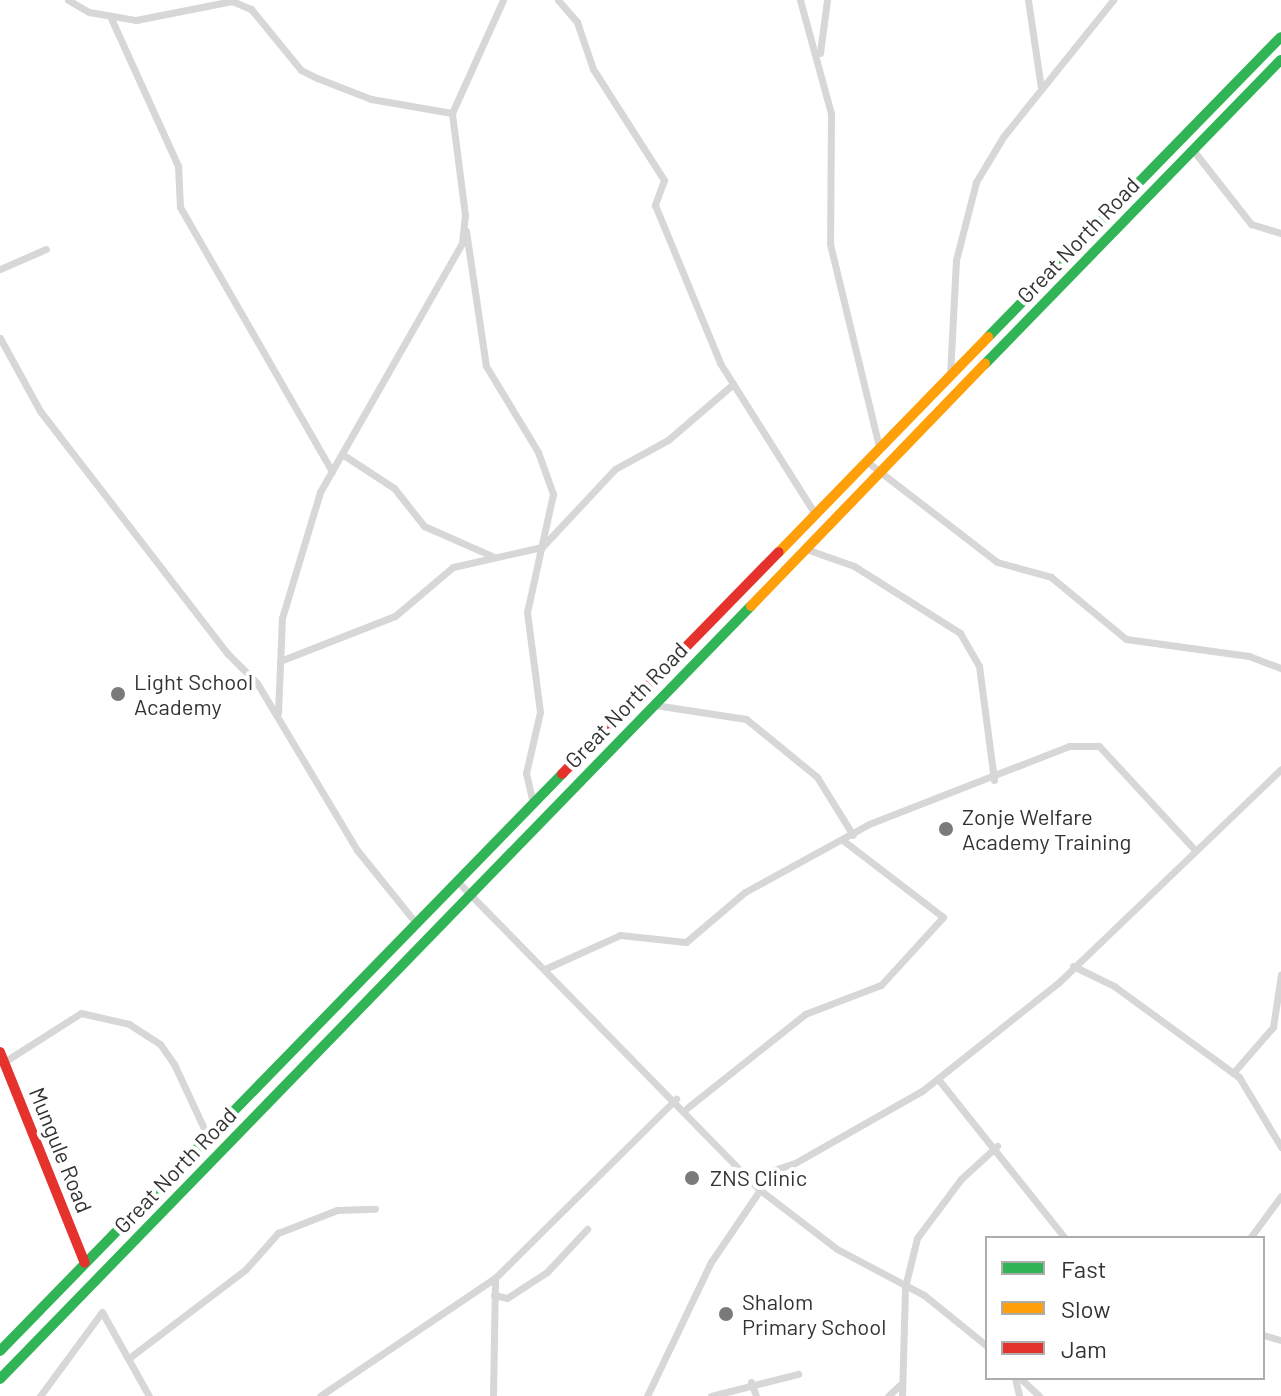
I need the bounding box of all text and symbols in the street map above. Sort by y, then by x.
street label: Great North Road [1011,172,1145,308]
street label: Great North Road [559,637,693,773]
place label: Light School Academy [134,668,253,720]
marker: Light School Academy [109,685,127,703]
place label: Zonje Welfare Academy Training [962,803,1131,854]
marker: Zonje Welfare Academy Training [937,820,955,838]
street label: Mungule Road [24,1084,98,1216]
street label: Great North Road [108,1102,242,1238]
place label: ZNS Clinic [710,1165,807,1191]
marker: ZNS Clinic [681,1167,703,1189]
legend [985,1236,1265,1380]
text: Fast [1061,1254,1106,1283]
place label: Shalom Primary School [742,1288,886,1340]
text: Slow [1061,1294,1110,1323]
marker: Shalom Primary School [717,1305,735,1323]
text: Jam [1061,1334,1107,1363]

